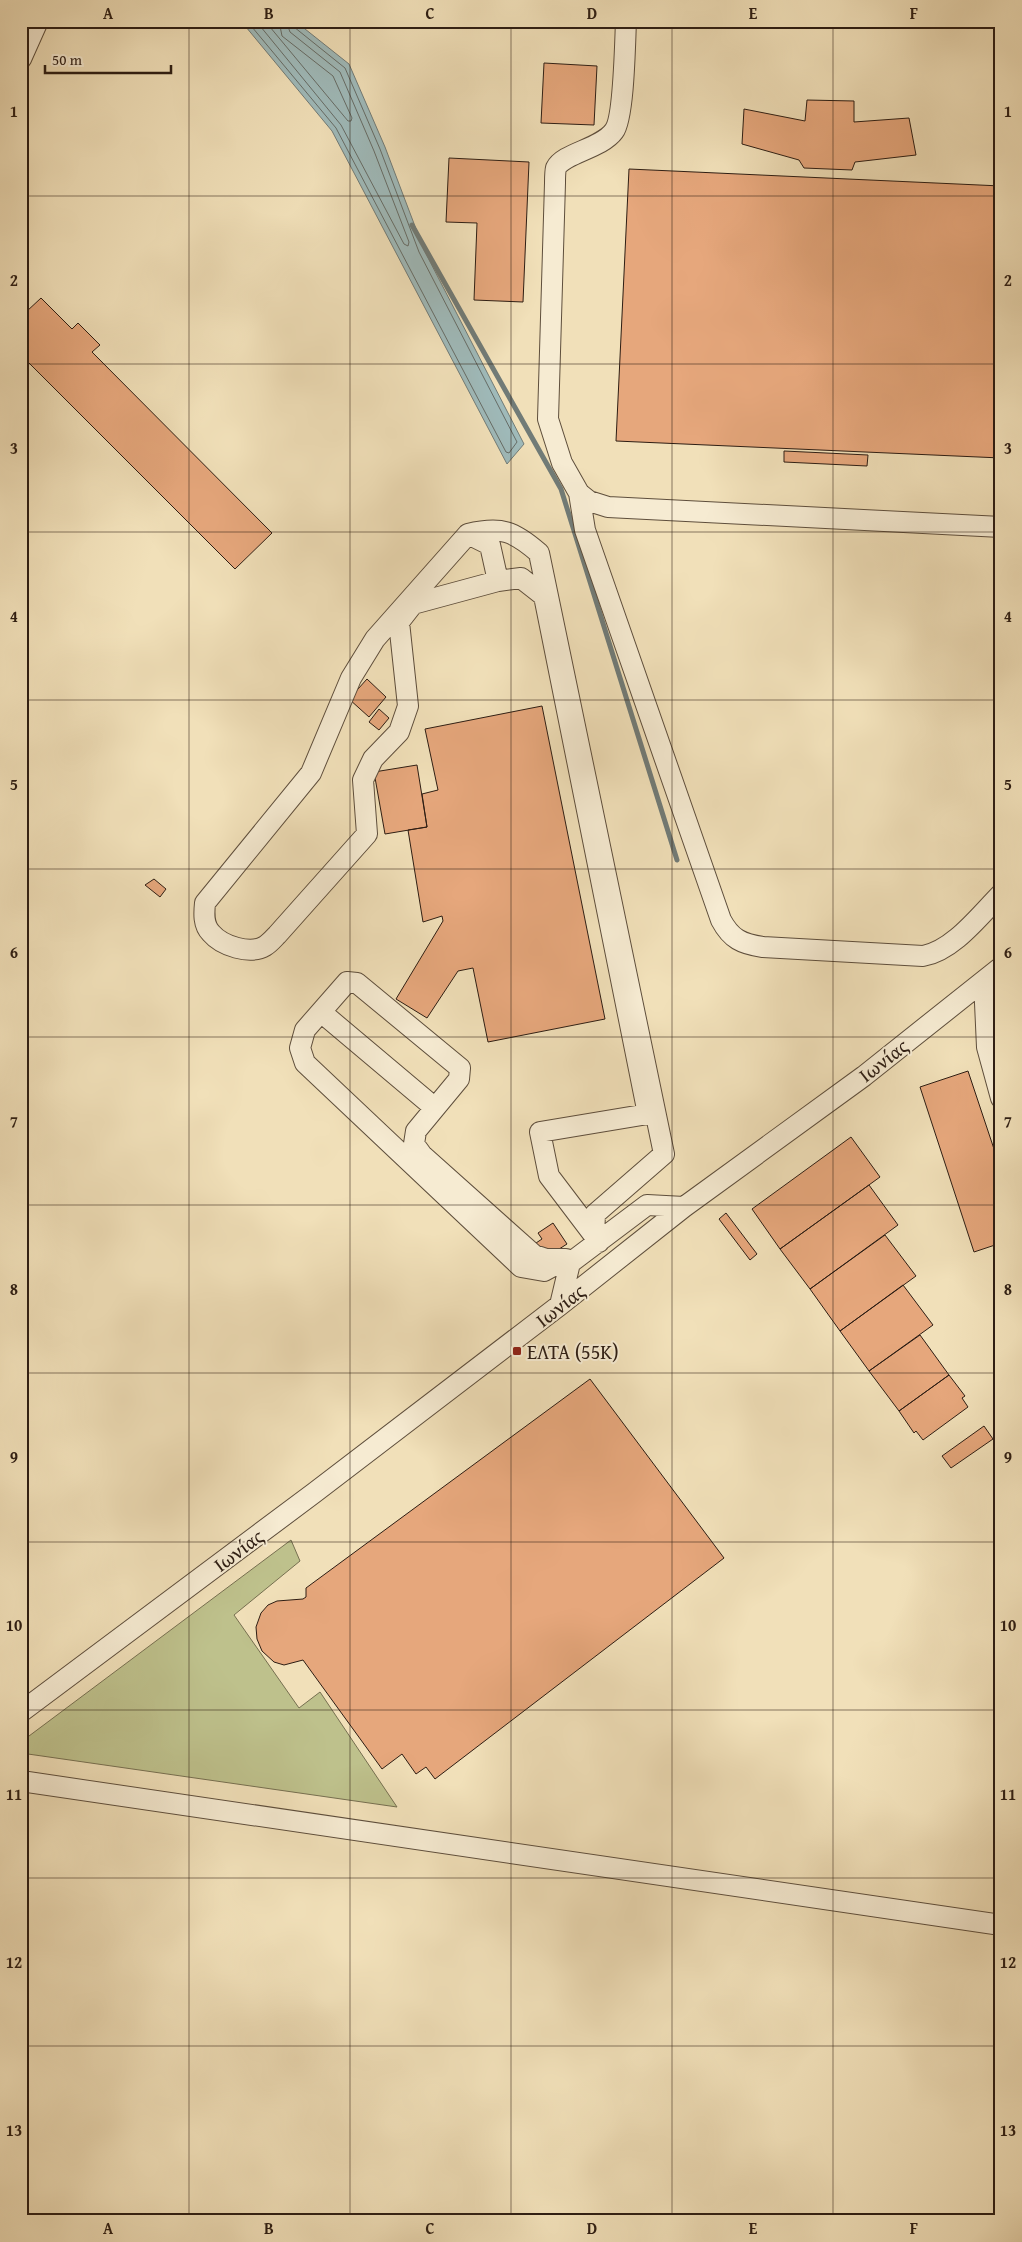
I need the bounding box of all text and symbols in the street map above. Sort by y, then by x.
text: A [103,1,114,25]
text: B [264,1,274,25]
text: C [425,1,435,25]
text: D [587,1,597,25]
text: E [749,1,758,25]
text: F [910,1,918,25]
scale bar [45,42,171,74]
text: 50 m [52,49,83,70]
text: 1 [10,99,18,123]
text: 1 [1004,99,1012,123]
text: 2 [10,268,18,292]
text: 2 [1004,268,1012,292]
text: 3 [10,436,18,460]
text: 3 [1004,436,1012,460]
text: 4 [10,604,18,628]
text: 4 [1004,604,1012,628]
text: 5 [10,772,18,796]
text: 5 [1004,772,1012,796]
text: 6 [10,940,18,964]
text: 6 [1004,940,1012,964]
street label: Ιωνίας [852,1031,914,1089]
text: 7 [10,1109,18,1133]
text: 7 [1004,1109,1012,1133]
street label: Ιωνίας [529,1276,591,1334]
text: 8 [10,1277,18,1301]
text: 8 [1004,1277,1012,1301]
place label: ΕΛΤΑ (55Κ) [527,1337,619,1366]
marker: ΕΛΤΑ (55Κ) [511,1345,523,1357]
text: 9 [10,1445,18,1469]
text: 9 [1004,1445,1012,1469]
street label: Ιωνίας [207,1521,270,1578]
text: 10 [6,1613,22,1637]
text: 10 [1000,1613,1016,1637]
text: 11 [6,1782,22,1806]
text: 11 [1000,1782,1016,1806]
text: 12 [6,1950,22,1974]
text: 12 [1000,1950,1016,1974]
text: 13 [6,2118,22,2142]
text: 13 [1000,2118,1016,2142]
text: A [103,2216,114,2240]
text: B [264,2216,274,2240]
text: C [425,2216,435,2240]
text: D [587,2216,597,2240]
text: E [749,2216,758,2240]
text: F [910,2216,918,2240]

